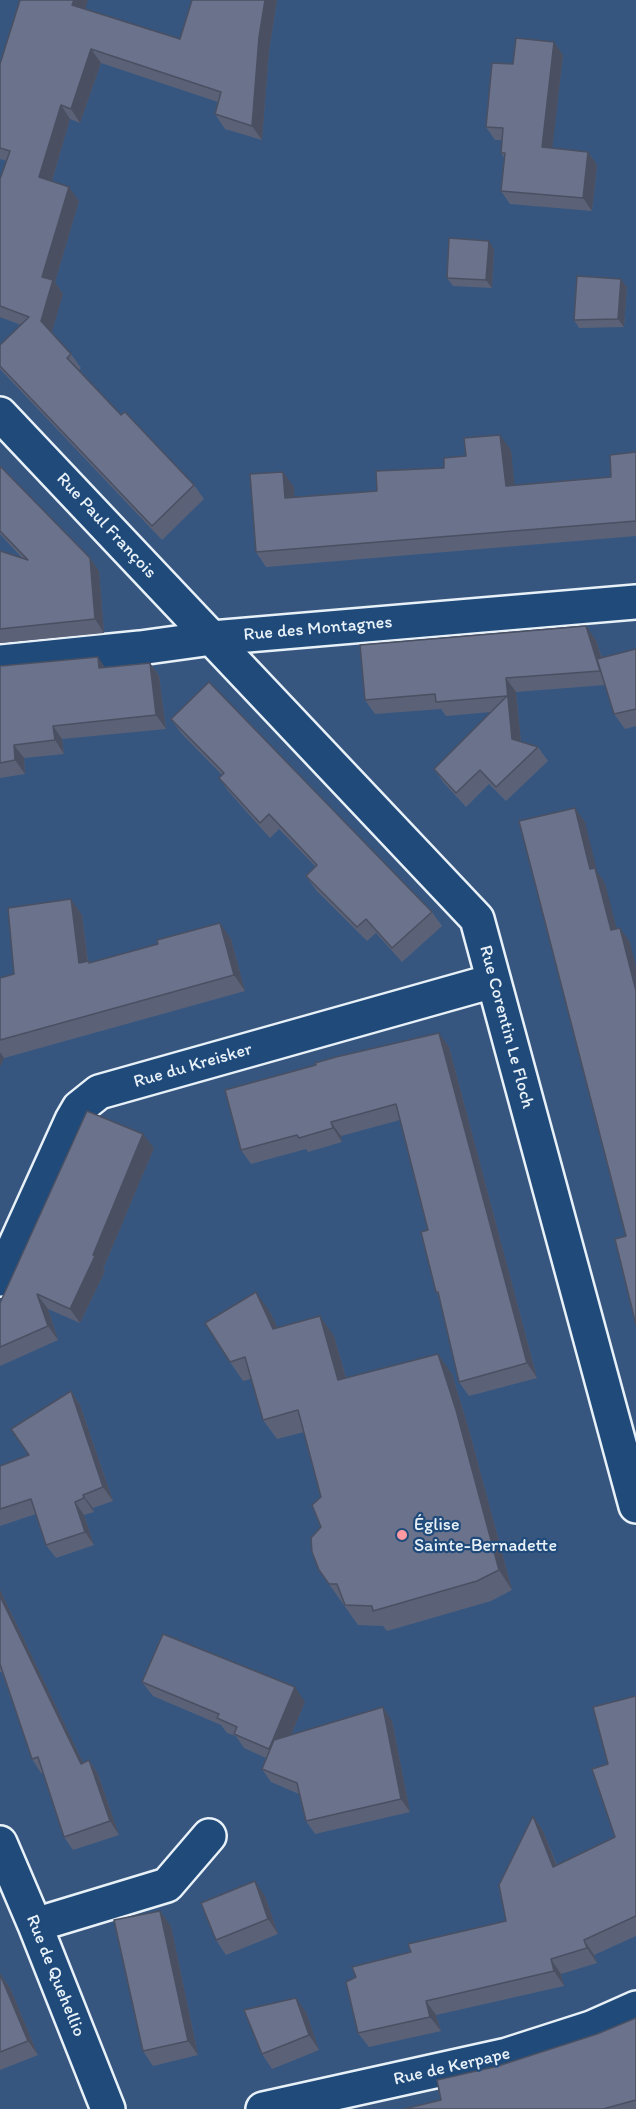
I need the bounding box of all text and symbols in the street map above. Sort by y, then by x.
street label: Rue Paul François [51,469,161,583]
street label: Rue des Montagnes [243,612,393,646]
street label: Rue Corentin Le Floch [474,943,538,1111]
street label: Rue du Kreisker [131,1039,255,1093]
place label: Église Sainte-Bernadette [414,1514,557,1556]
marker: Église Sainte-Bernadette [395,1528,409,1542]
street label: Rue de Quehellio [21,1912,89,2040]
street label: Rue de Kerpape [392,2043,512,2091]

